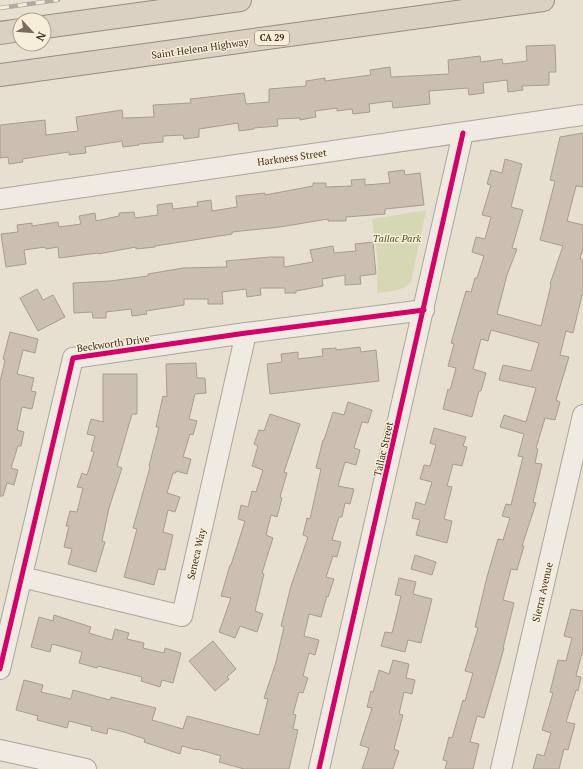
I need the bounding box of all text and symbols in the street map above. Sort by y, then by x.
north arrow [12,12,52,52]
text: N [33,30,49,44]
road number: CA 29 [255,31,289,45]
street label: Saint Helena Highway [151,35,250,62]
street label: Harkness Street [256,146,328,169]
park label: Tallac Park [373,232,421,245]
street label: Beckworth Drive [76,332,150,355]
street label: Tallac Street [371,420,396,478]
street label: Seneca Way [184,526,209,581]
street label: Sierra Avenue [529,561,556,623]

